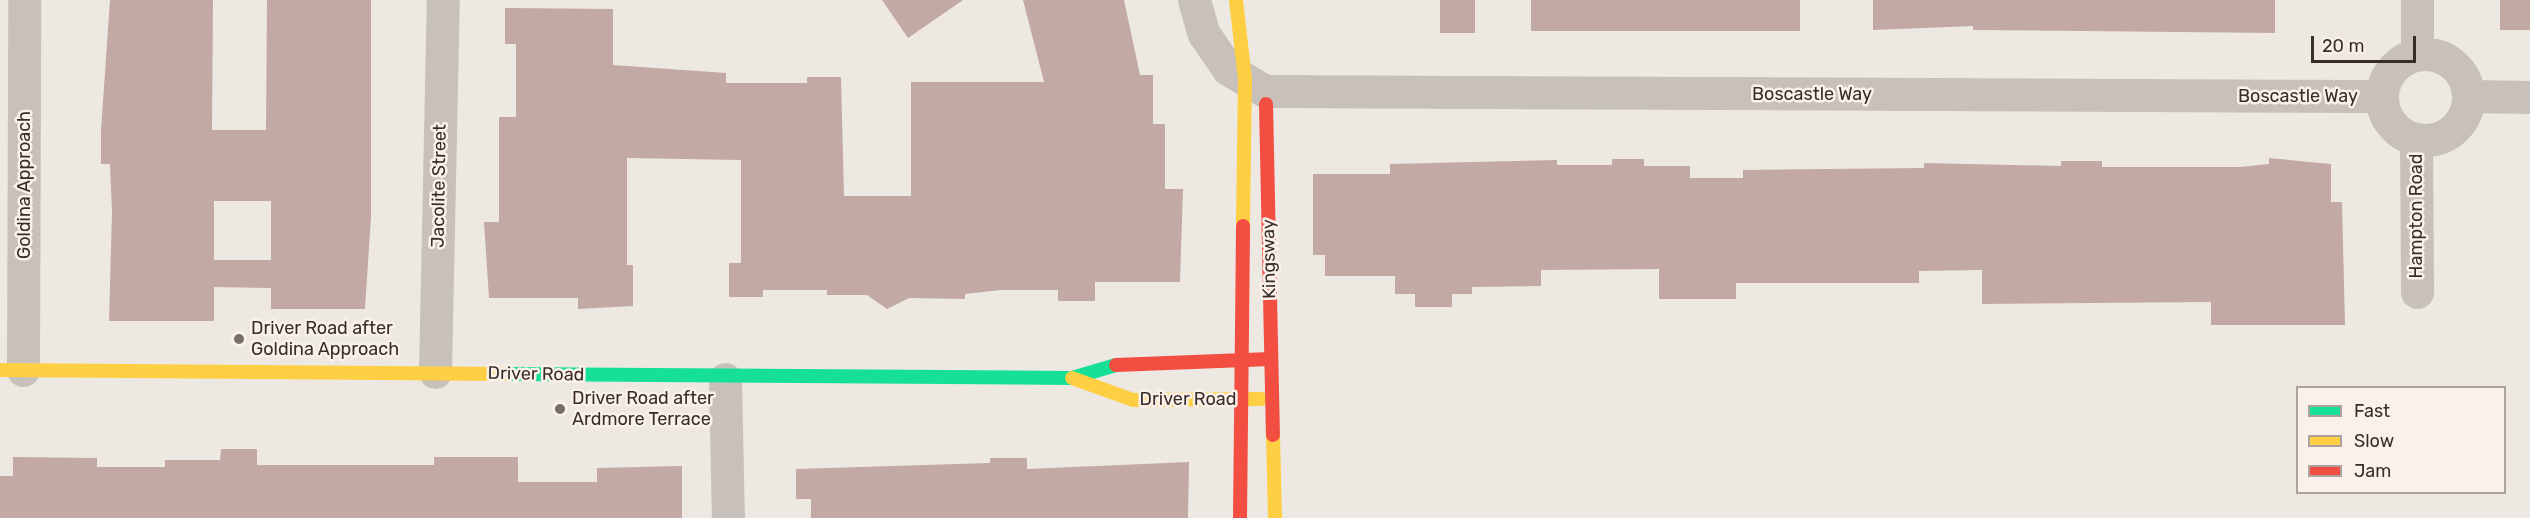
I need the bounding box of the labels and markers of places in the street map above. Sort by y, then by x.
place label: Driver Road after Goldina Approach [251,318,400,360]
marker: Driver Road after Goldina Approach [232,332,246,346]
place label: Driver Road after Ardmore Terrace [572,388,714,430]
marker: Driver Road after Ardmore Terrace [553,402,567,416]

